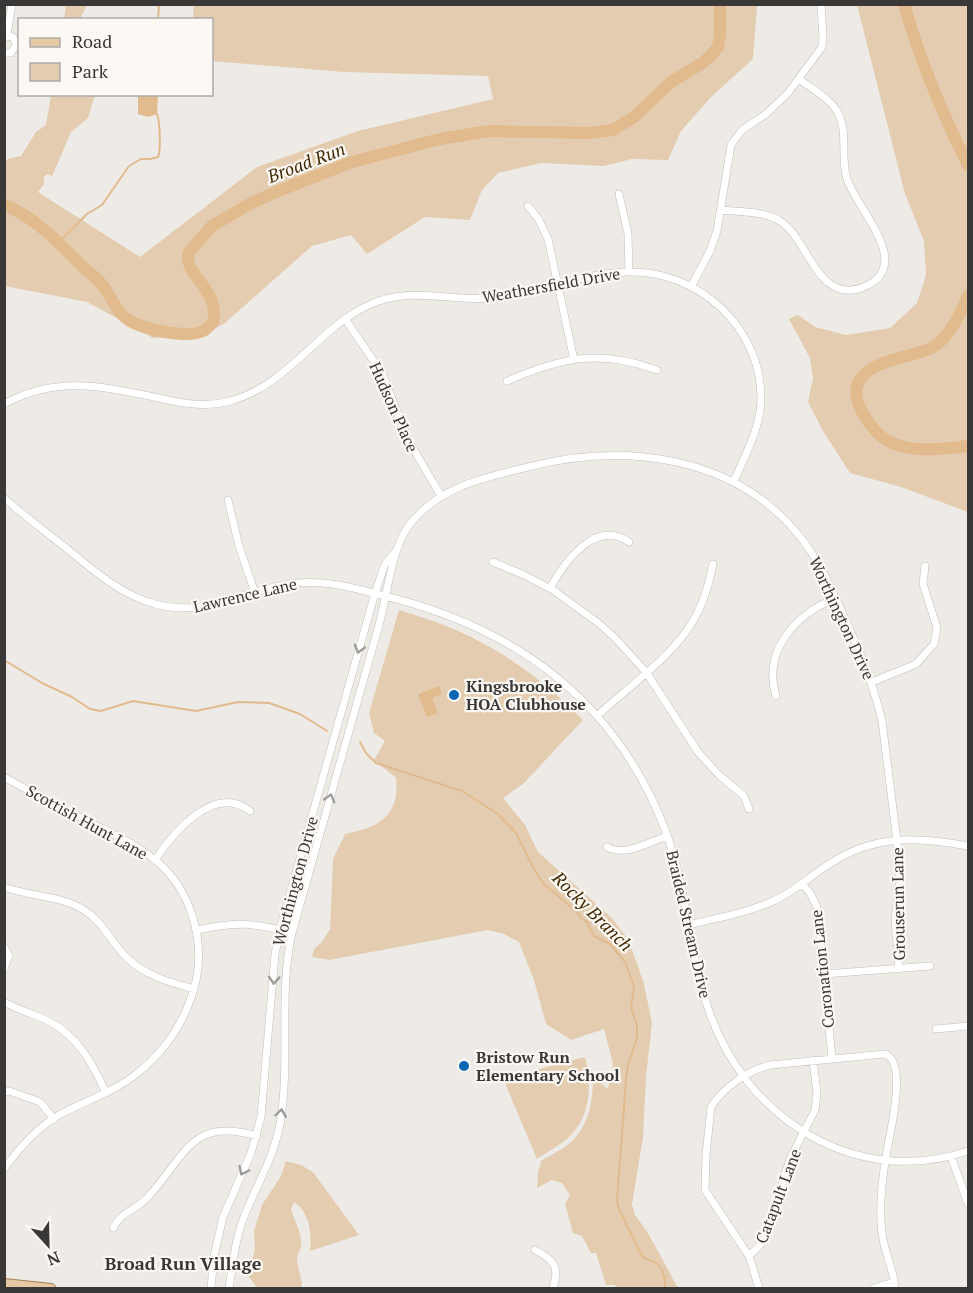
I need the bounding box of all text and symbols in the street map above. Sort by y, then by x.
legend [18,18,213,96]
text: Road [72,29,112,53]
text: Park [72,59,109,83]
water label: Broad Run [263,136,348,188]
street label: Weathersfield Drive [480,262,622,308]
street label: Hudson Place [364,358,424,456]
street label: Worthington Drive [804,553,880,683]
street label: Lawrence Lane [191,572,299,618]
one-way arrow [354,643,366,654]
place label: Kingsbrooke HOA Clubhouse [466,675,586,715]
marker: Kingsbrooke HOA Clubhouse [447,688,461,702]
street label: Scottish Hunt Lane [22,779,152,865]
one-way arrow [323,793,335,804]
street label: Worthington Drive [267,814,323,948]
street label: Grouserun Lane [886,847,910,961]
street label: Braided Stream Drive [661,848,717,1000]
water label: Rocky Branch [547,865,638,956]
street label: Coronation Lane [805,909,839,1029]
one-way arrow [267,975,280,984]
place label: Bristow Run Elementary School [476,1046,620,1086]
marker: Bristow Run Elementary School [457,1059,471,1073]
one-way arrow [275,1108,287,1117]
street label: Catapult Lane [750,1146,806,1246]
one-way arrow [239,1165,251,1176]
north arrow [18,1215,78,1275]
text: N [44,1246,63,1271]
district label: Broad Run Village [105,1251,262,1275]

